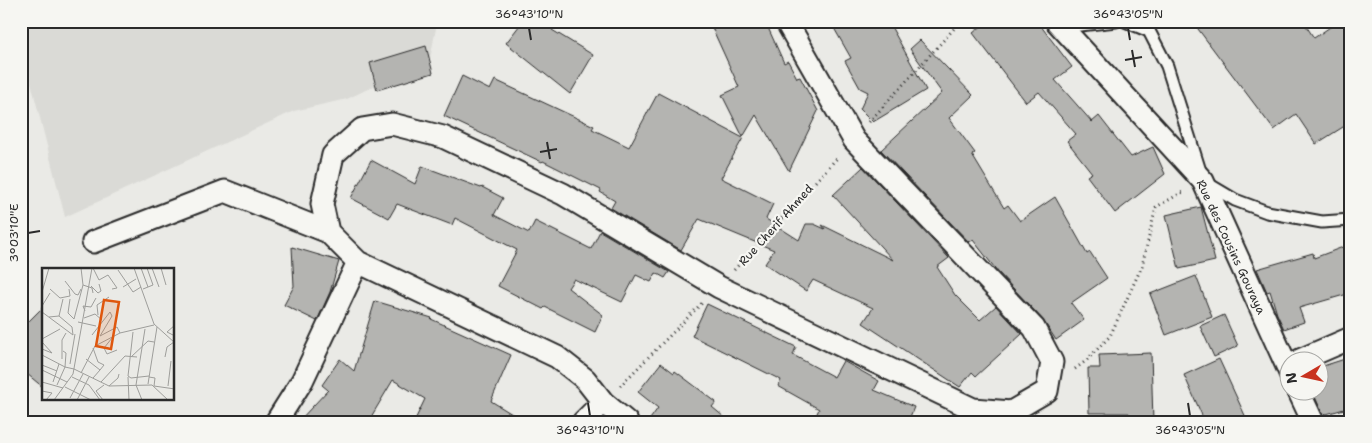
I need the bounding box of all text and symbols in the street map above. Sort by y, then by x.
text: 36°43'10"N [495,6,563,22]
text: 36°43'05"N [1093,6,1163,22]
street label: Rue des Cousins Gouraya [1193,177,1269,317]
street label: Rue Cherif Ahmed [735,181,817,269]
text: 3°03'10"E [6,203,22,263]
inset map [42,268,175,400]
north arrow [1280,350,1330,400]
text: N [1281,371,1301,385]
text: 36°43'10"N [556,422,624,438]
text: 36°43'05"N [1155,422,1225,438]

